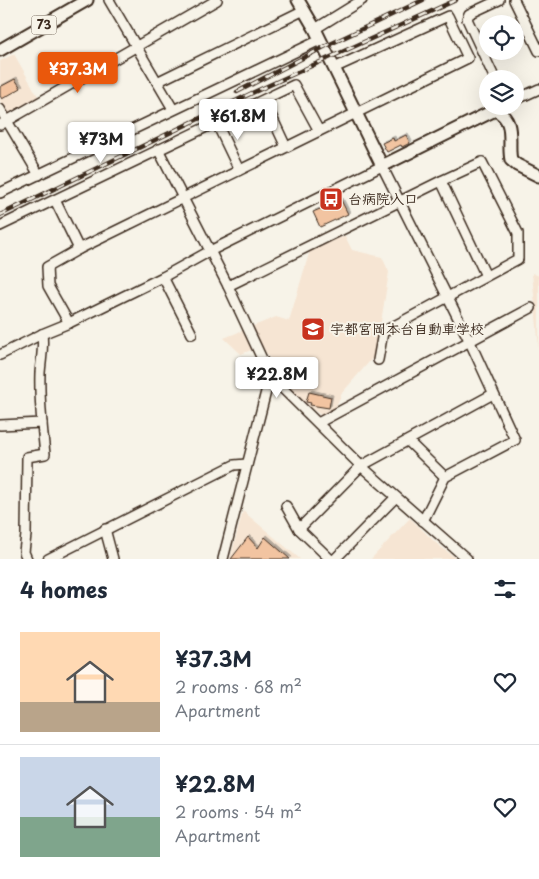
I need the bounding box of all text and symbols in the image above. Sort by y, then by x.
map controls [479,15,524,115]
button: locate [479,15,524,60]
road number: 73 [32,16,56,34]
pin: ¥37.3M [37,52,119,94]
text: ¥37.3M [49,56,107,80]
button: layers [479,70,524,115]
pin: ¥61.8M [197,98,279,141]
text: ¥61.8M [210,103,266,127]
pin: ¥73M [71,121,131,164]
text: ¥73M [79,126,123,150]
bus stop icon: 台病院入口 [318,186,344,212]
place label: 台病院入口 [348,188,418,209]
school or university icon: 宇都宮岡本台自動車学校 [300,316,326,342]
place label: 宇都宮岡本台自動車学校 [330,318,484,339]
pin: ¥22.8M [236,356,318,399]
text: ¥22.8M [246,361,308,385]
text: 4 homes [20,573,107,605]
icon: filters [491,575,519,603]
text: ¥37.3M [175,642,252,674]
icon: home [60,652,120,712]
icon: heart [491,668,519,696]
text: 2 rooms · 68 m² [175,674,302,698]
text: Apartment [175,698,260,722]
text: ¥22.8M [175,767,256,799]
icon: home [60,777,120,837]
icon: heart [491,793,519,821]
text: 2 rooms · 54 m² [175,799,302,823]
text: Apartment [175,823,260,847]

